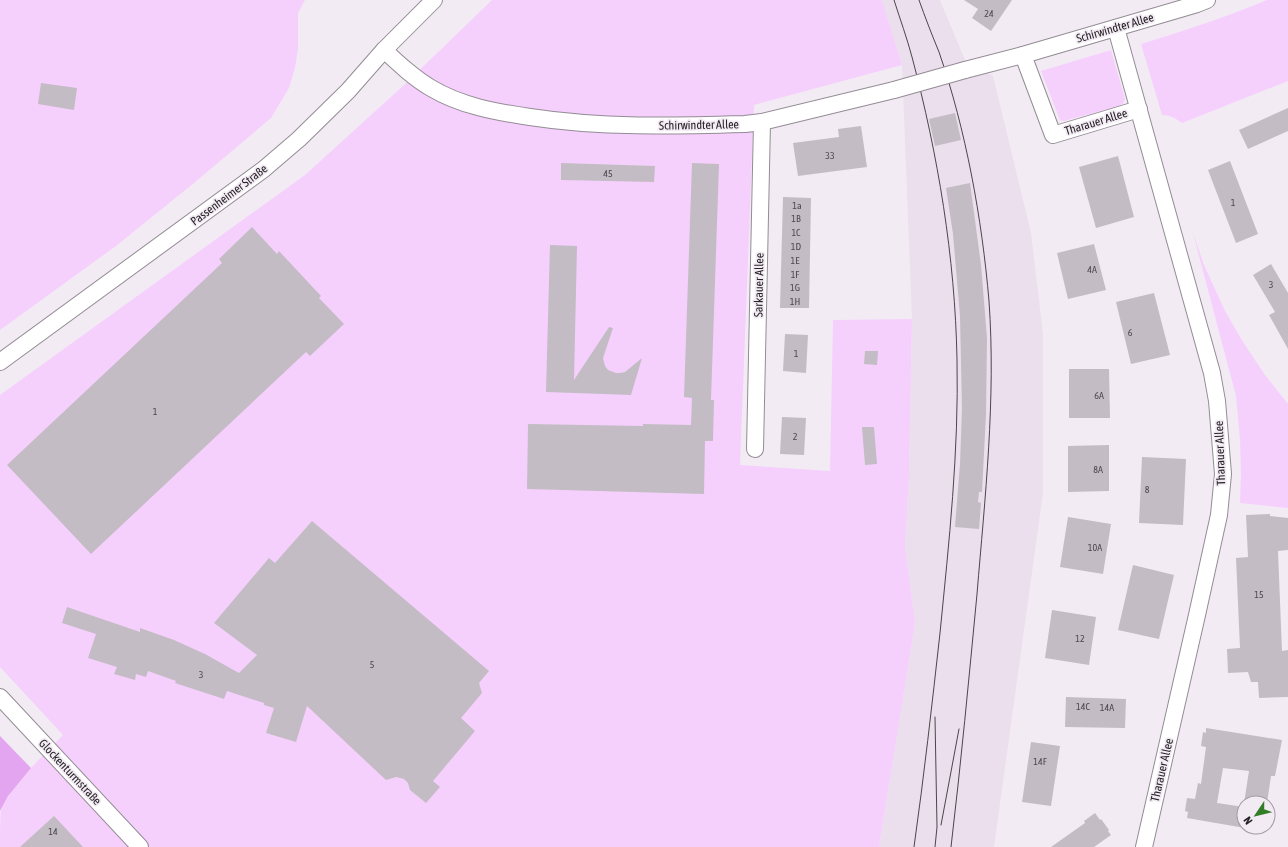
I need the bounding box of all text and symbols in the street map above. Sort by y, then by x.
house number: 24 [984,8,994,19]
street label: Schirwindter Allee [1075,10,1155,46]
street label: Tharauer Allee [1063,106,1129,138]
street label: Schirwindter Allee [659,117,739,133]
house number: 33 [825,150,835,161]
street label: Passenheimer Straße [188,162,270,228]
house number: 45 [603,168,613,179]
house number: 1 [1231,197,1236,208]
house number: 1a [792,200,802,211]
house number: 1B [791,213,801,224]
house number: 1C [791,227,801,238]
house number: 1D [791,241,802,252]
street label: Sarkauer Allee [751,253,767,317]
house number: 1E [791,255,800,266]
house number: 4A [1087,264,1097,275]
house number: 1F [791,269,799,280]
house number: 3 [1269,279,1274,290]
house number: 1G [790,282,800,293]
house number: 1H [790,296,800,307]
house number: 6 [1128,327,1133,338]
house number: 1 [794,348,799,359]
house number: 6A [1094,390,1104,401]
house number: 1 [153,406,158,417]
street label: Tharauer Allee [1212,420,1228,486]
house number: 2 [793,431,798,442]
house number: 8A [1093,464,1103,475]
house number: 8 [1145,484,1150,495]
house number: 10A [1088,542,1102,553]
house number: 15 [1254,589,1264,600]
house number: 12 [1075,633,1085,644]
house number: 5 [370,659,375,670]
house number: 3 [199,669,204,680]
house number: 14C [1076,701,1090,712]
house number: 14A [1100,702,1114,713]
street label: Glockenturmstraße [36,736,104,808]
street label: Tharauer Allee [1148,737,1176,803]
house number: 14F [1033,756,1047,767]
north arrow [1236,795,1276,835]
text: N [1241,815,1255,827]
house number: 14 [48,826,58,837]

